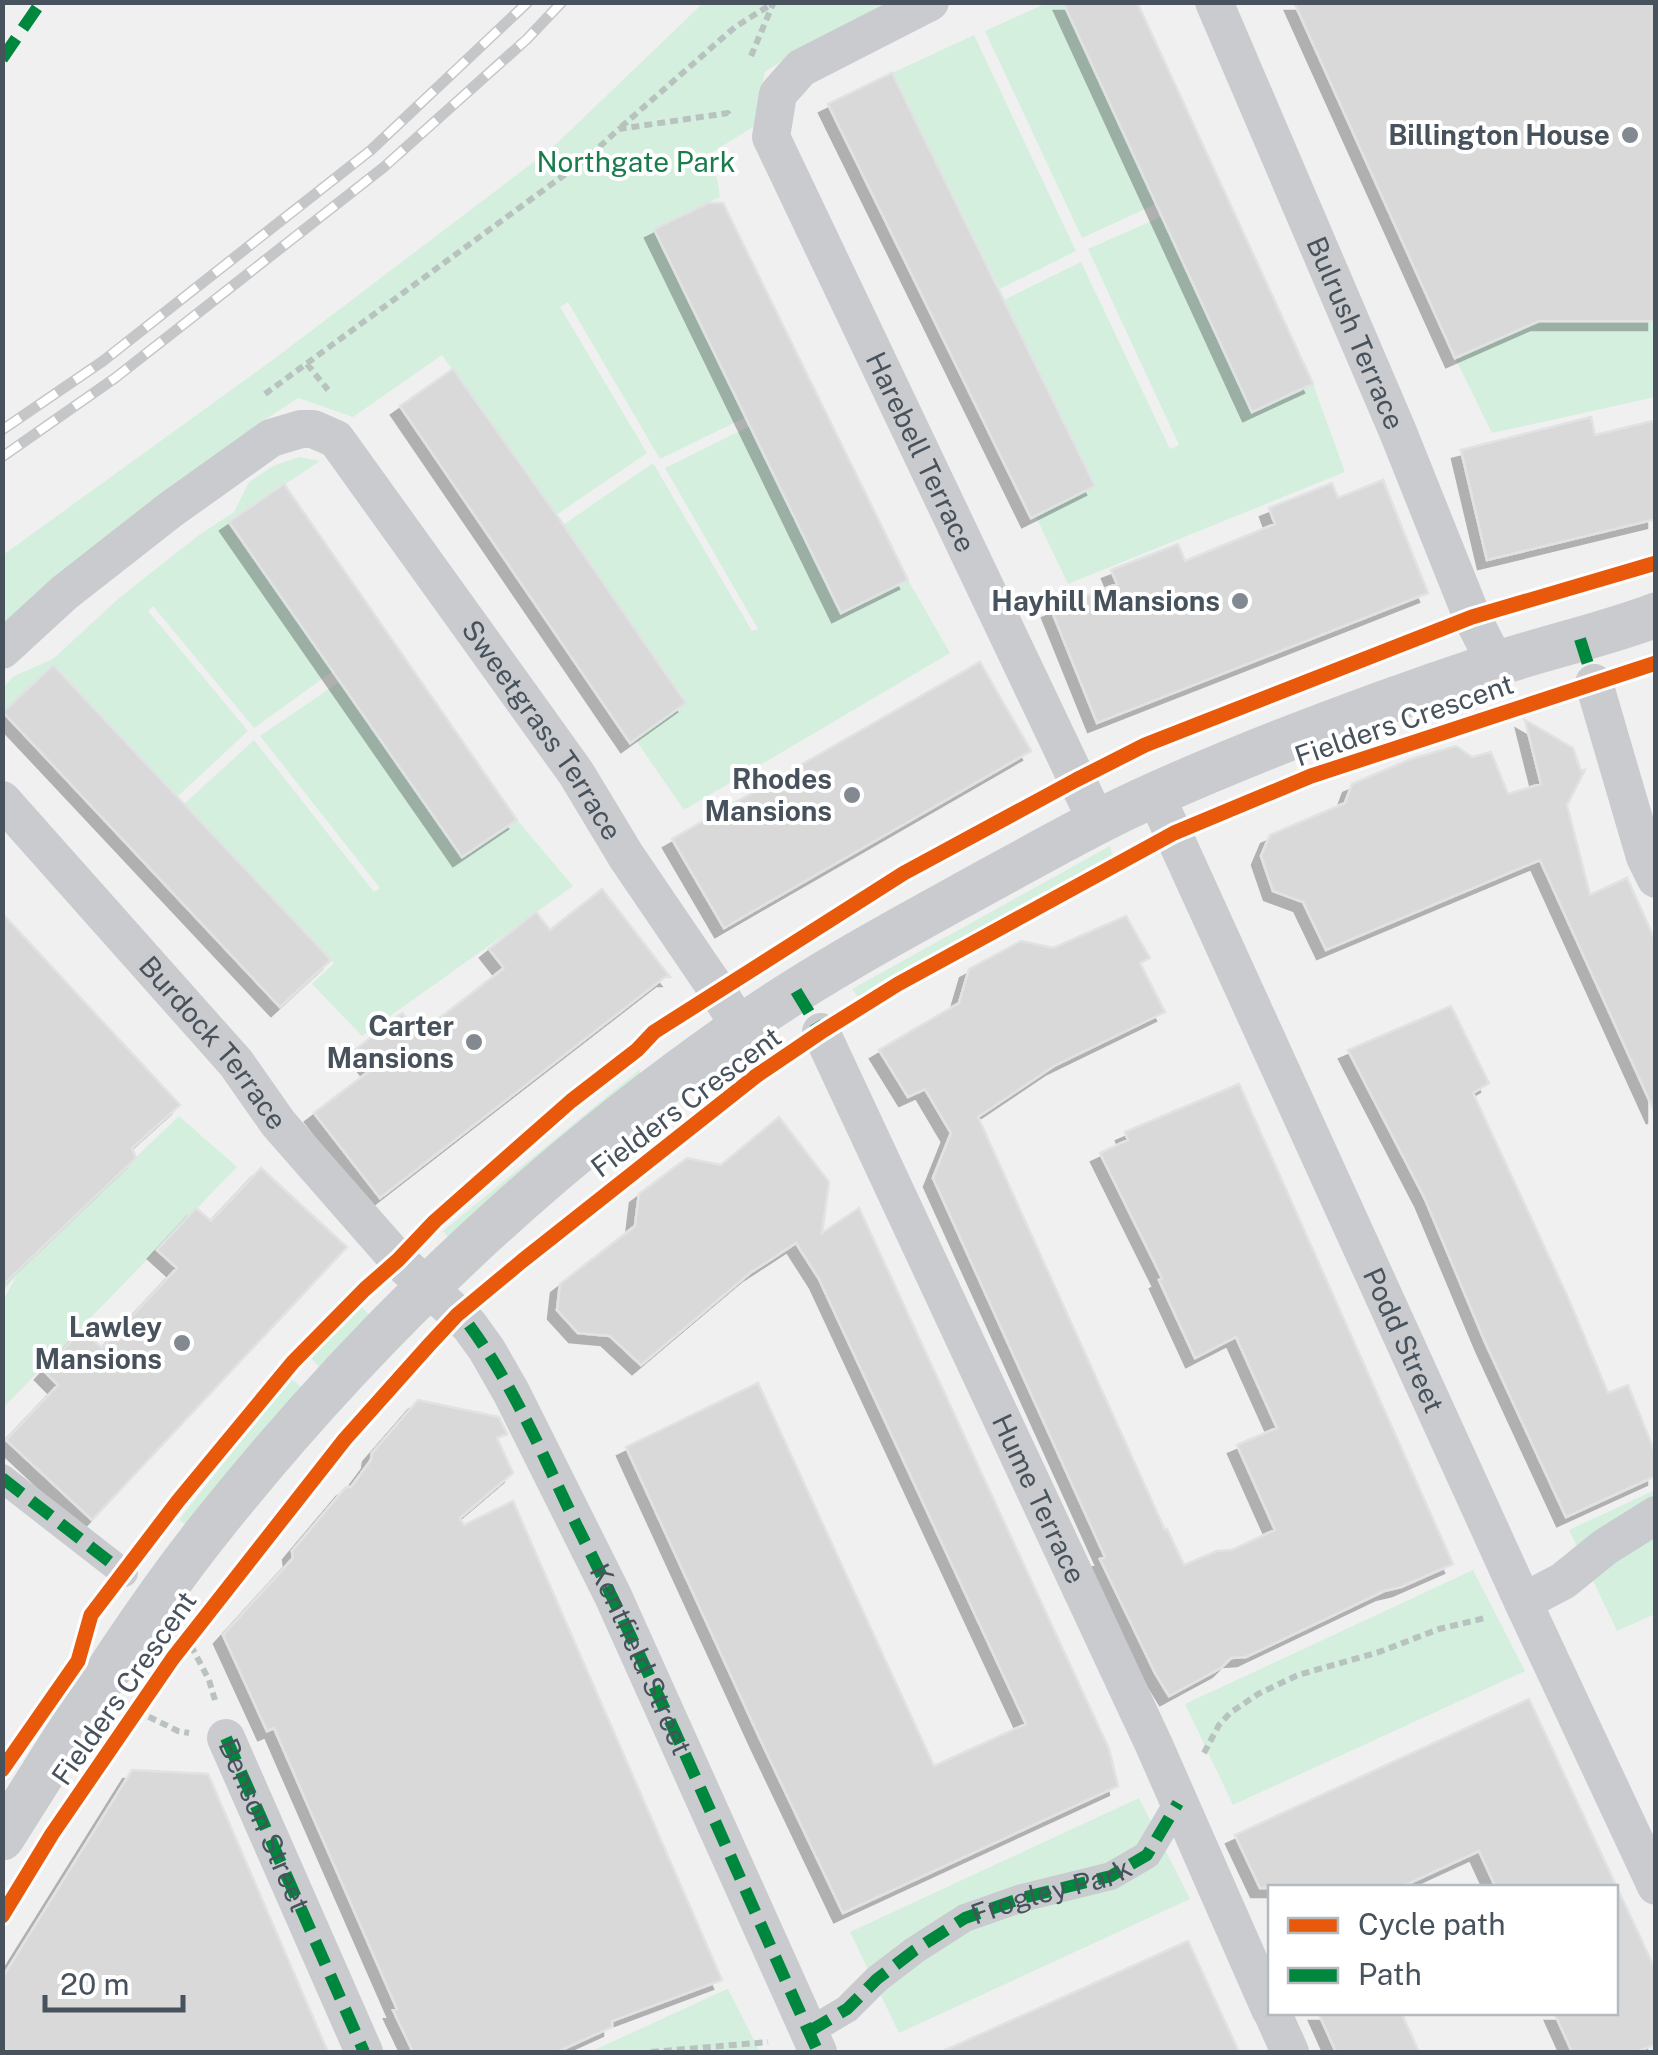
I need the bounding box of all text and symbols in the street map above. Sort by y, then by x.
place label: Billington House [1388,118,1610,151]
marker: Billington House [1619,124,1641,146]
park label: Northgate Park [537,145,735,178]
street label: Bulrush Terrace [1300,231,1412,434]
street label: Harebell Terrace [860,346,983,557]
place label: Hayhill Mansions [991,584,1220,617]
marker: Hayhill Mansions [1229,590,1251,612]
street label: Sweetgrass Terrace [455,613,629,846]
street label: Fielders Crescent [1290,667,1517,772]
place label: Rhodes Mansions [704,762,832,827]
marker: Rhodes Mansions [841,784,863,806]
street label: Burdock Terrace [133,949,294,1135]
place label: Carter Mansions [326,1009,454,1074]
street label: Fielders Crescent [584,1020,787,1184]
marker: Carter Mansions [463,1031,485,1053]
street label: Podd Street [1357,1262,1451,1417]
place label: Lawley Mansions [34,1310,162,1375]
marker: Lawley Mansions [171,1332,193,1354]
street label: Hume Terrace [986,1408,1093,1588]
street label: Kentfield Street [583,1558,699,1760]
street label: Fielders Crescent [44,1585,203,1791]
street label: Benson Street [212,1733,317,1916]
street label: Frogley Park [966,1851,1137,1931]
legend [1268,1885,1618,2015]
text: Cycle path [1358,1906,1506,1942]
scale bar [45,1950,182,2012]
text: Path [1358,1956,1422,1992]
text: 20 m [60,1966,129,2002]

